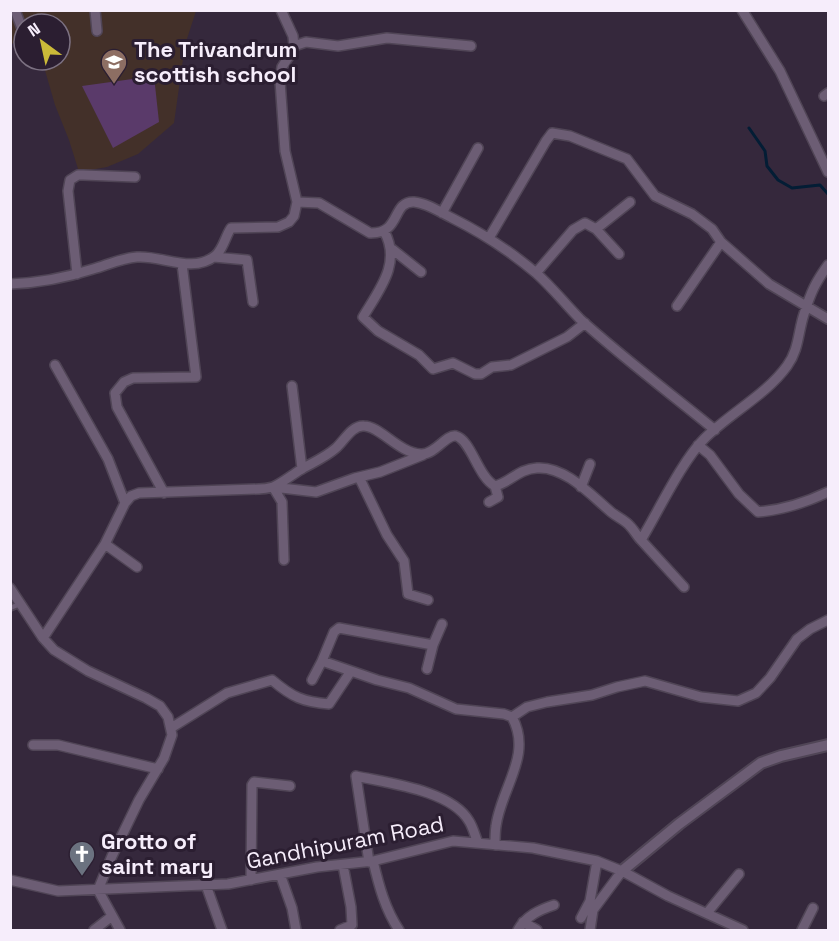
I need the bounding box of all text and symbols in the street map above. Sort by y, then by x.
north arrow [12,12,72,72]
text: N [24,18,44,42]
place label: The Trivandrum scottish school [134,35,297,88]
school or university icon: The Trivandrum scottish school [99,47,129,85]
street label: Gandhipuram Road [244,809,446,875]
place label: Grotto of saint mary [101,827,214,880]
church icon: Grotto of saint mary [67,839,97,877]

